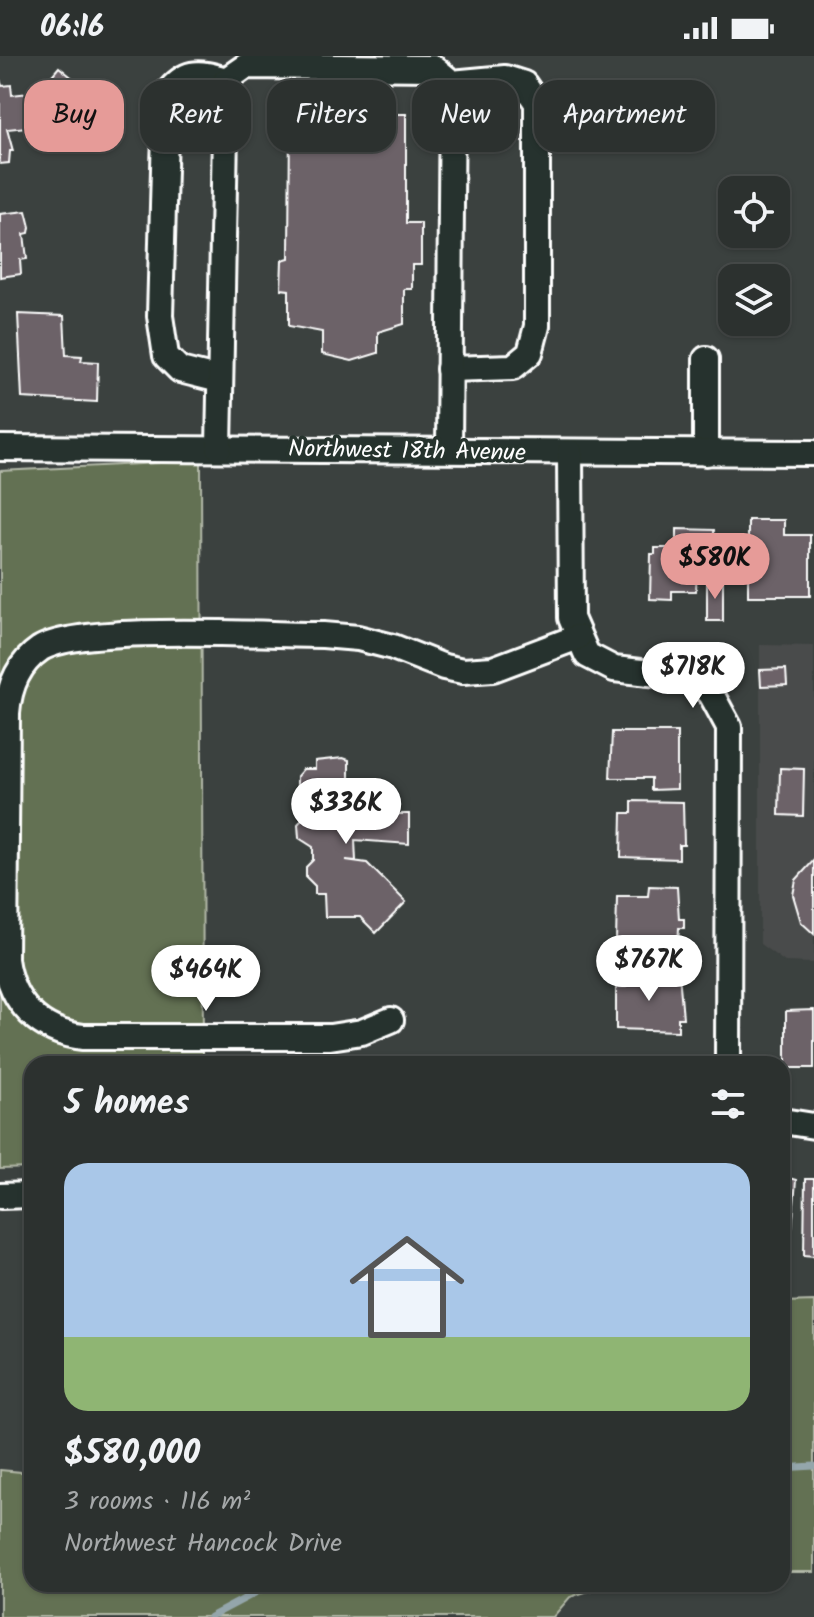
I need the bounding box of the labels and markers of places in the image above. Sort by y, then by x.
pin: $580K [659,533,771,601]
pin: $718K [637,642,749,710]
pin: $336K [290,778,402,846]
pin: $767K [593,935,705,1003]
pin: $464K [150,945,262,1013]

